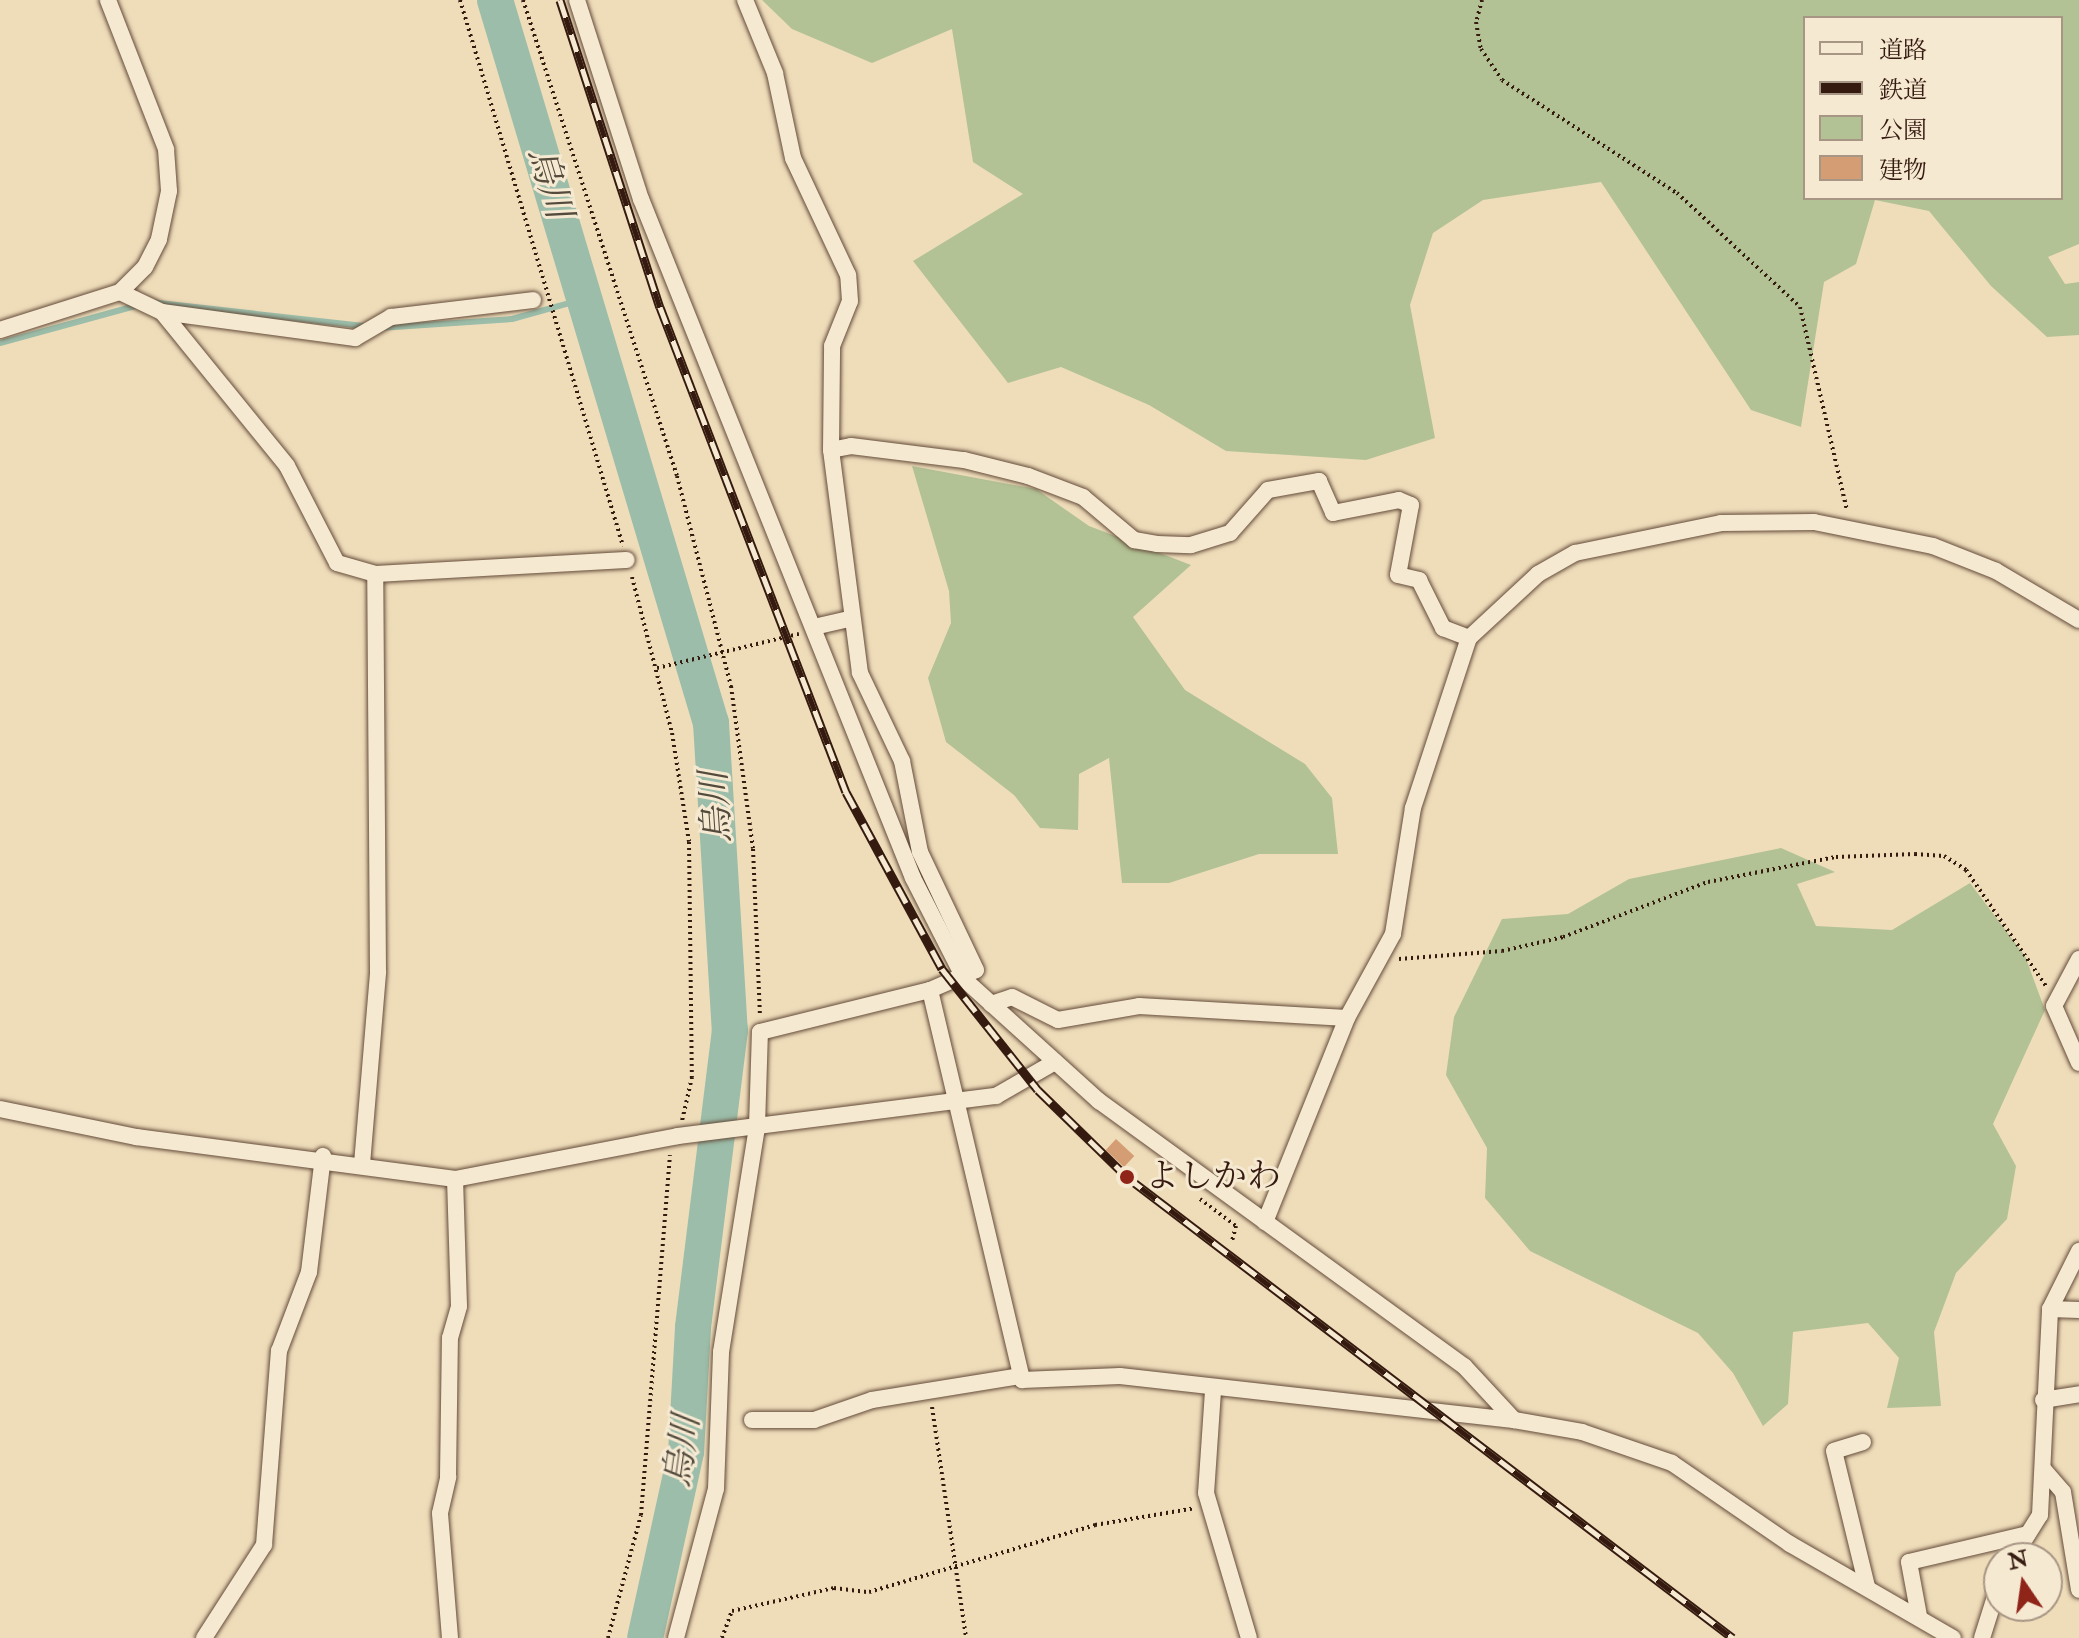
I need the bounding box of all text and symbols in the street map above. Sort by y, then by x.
legend [1803,16,2063,200]
text: 道路 [1879,35,1927,66]
text: 鉄道 [1879,75,1927,106]
text: 公園 [1879,115,1927,146]
water label: 烏川 [519,142,581,224]
text: 建物 [1879,155,1927,186]
water label: 烏川 [692,770,740,844]
place label: よしかわ [1145,1157,1281,1197]
marker: よしかわ [1116,1166,1138,1188]
water label: 烏川 [656,1412,708,1490]
north arrow [1983,1542,2063,1622]
text: N [2005,1545,2031,1576]

